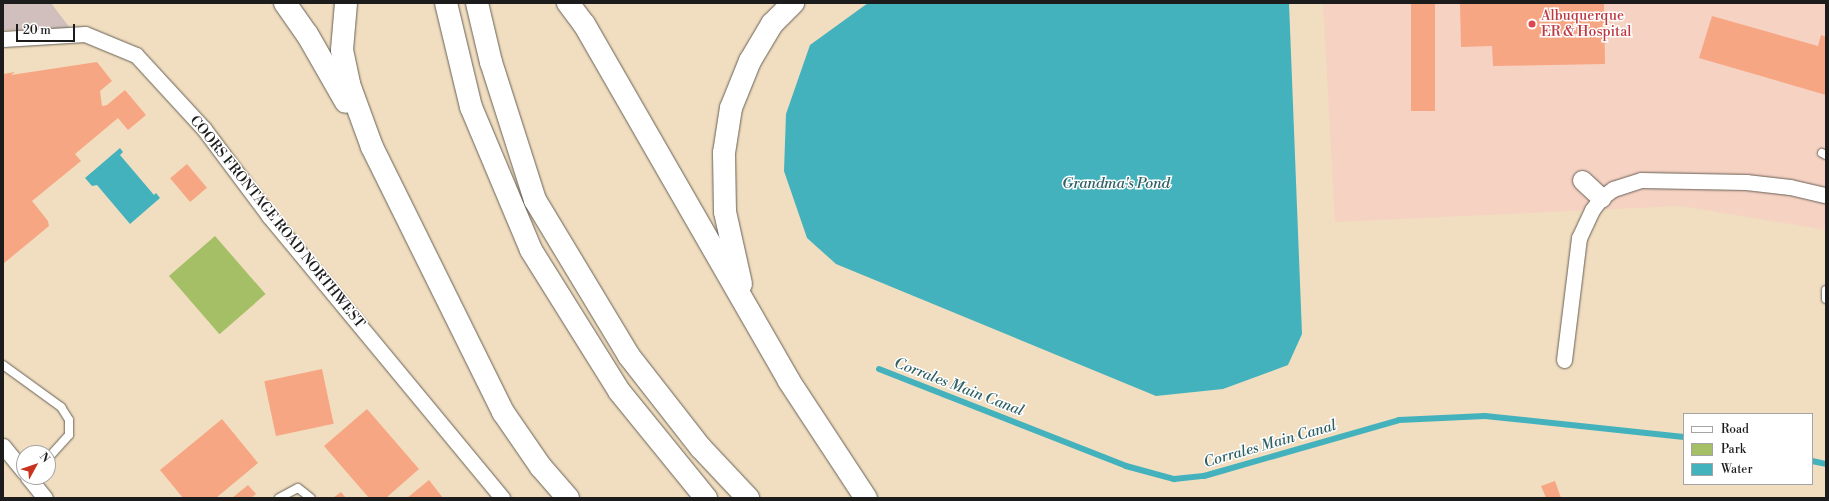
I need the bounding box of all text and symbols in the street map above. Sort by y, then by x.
place label: Albuquerque ER & Hospital [1541,8,1631,40]
scale bar [18,16,77,42]
marker: Albuquerque ER & Hospital [1526,18,1538,30]
text: 20 m [23,23,51,38]
street label: COORS FRONTAGE ROAD NORTHWEST [186,112,368,332]
water label: Grandma's Pond [1062,175,1170,193]
water label: Corrales Main Canal [892,354,1026,420]
legend [1683,413,1813,485]
water label: Corrales Main Canal [1201,416,1339,472]
text: Road [1721,422,1749,437]
text: Park [1721,442,1746,457]
north arrow [16,445,56,485]
text: N [36,450,53,466]
text: Water [1721,462,1753,477]

